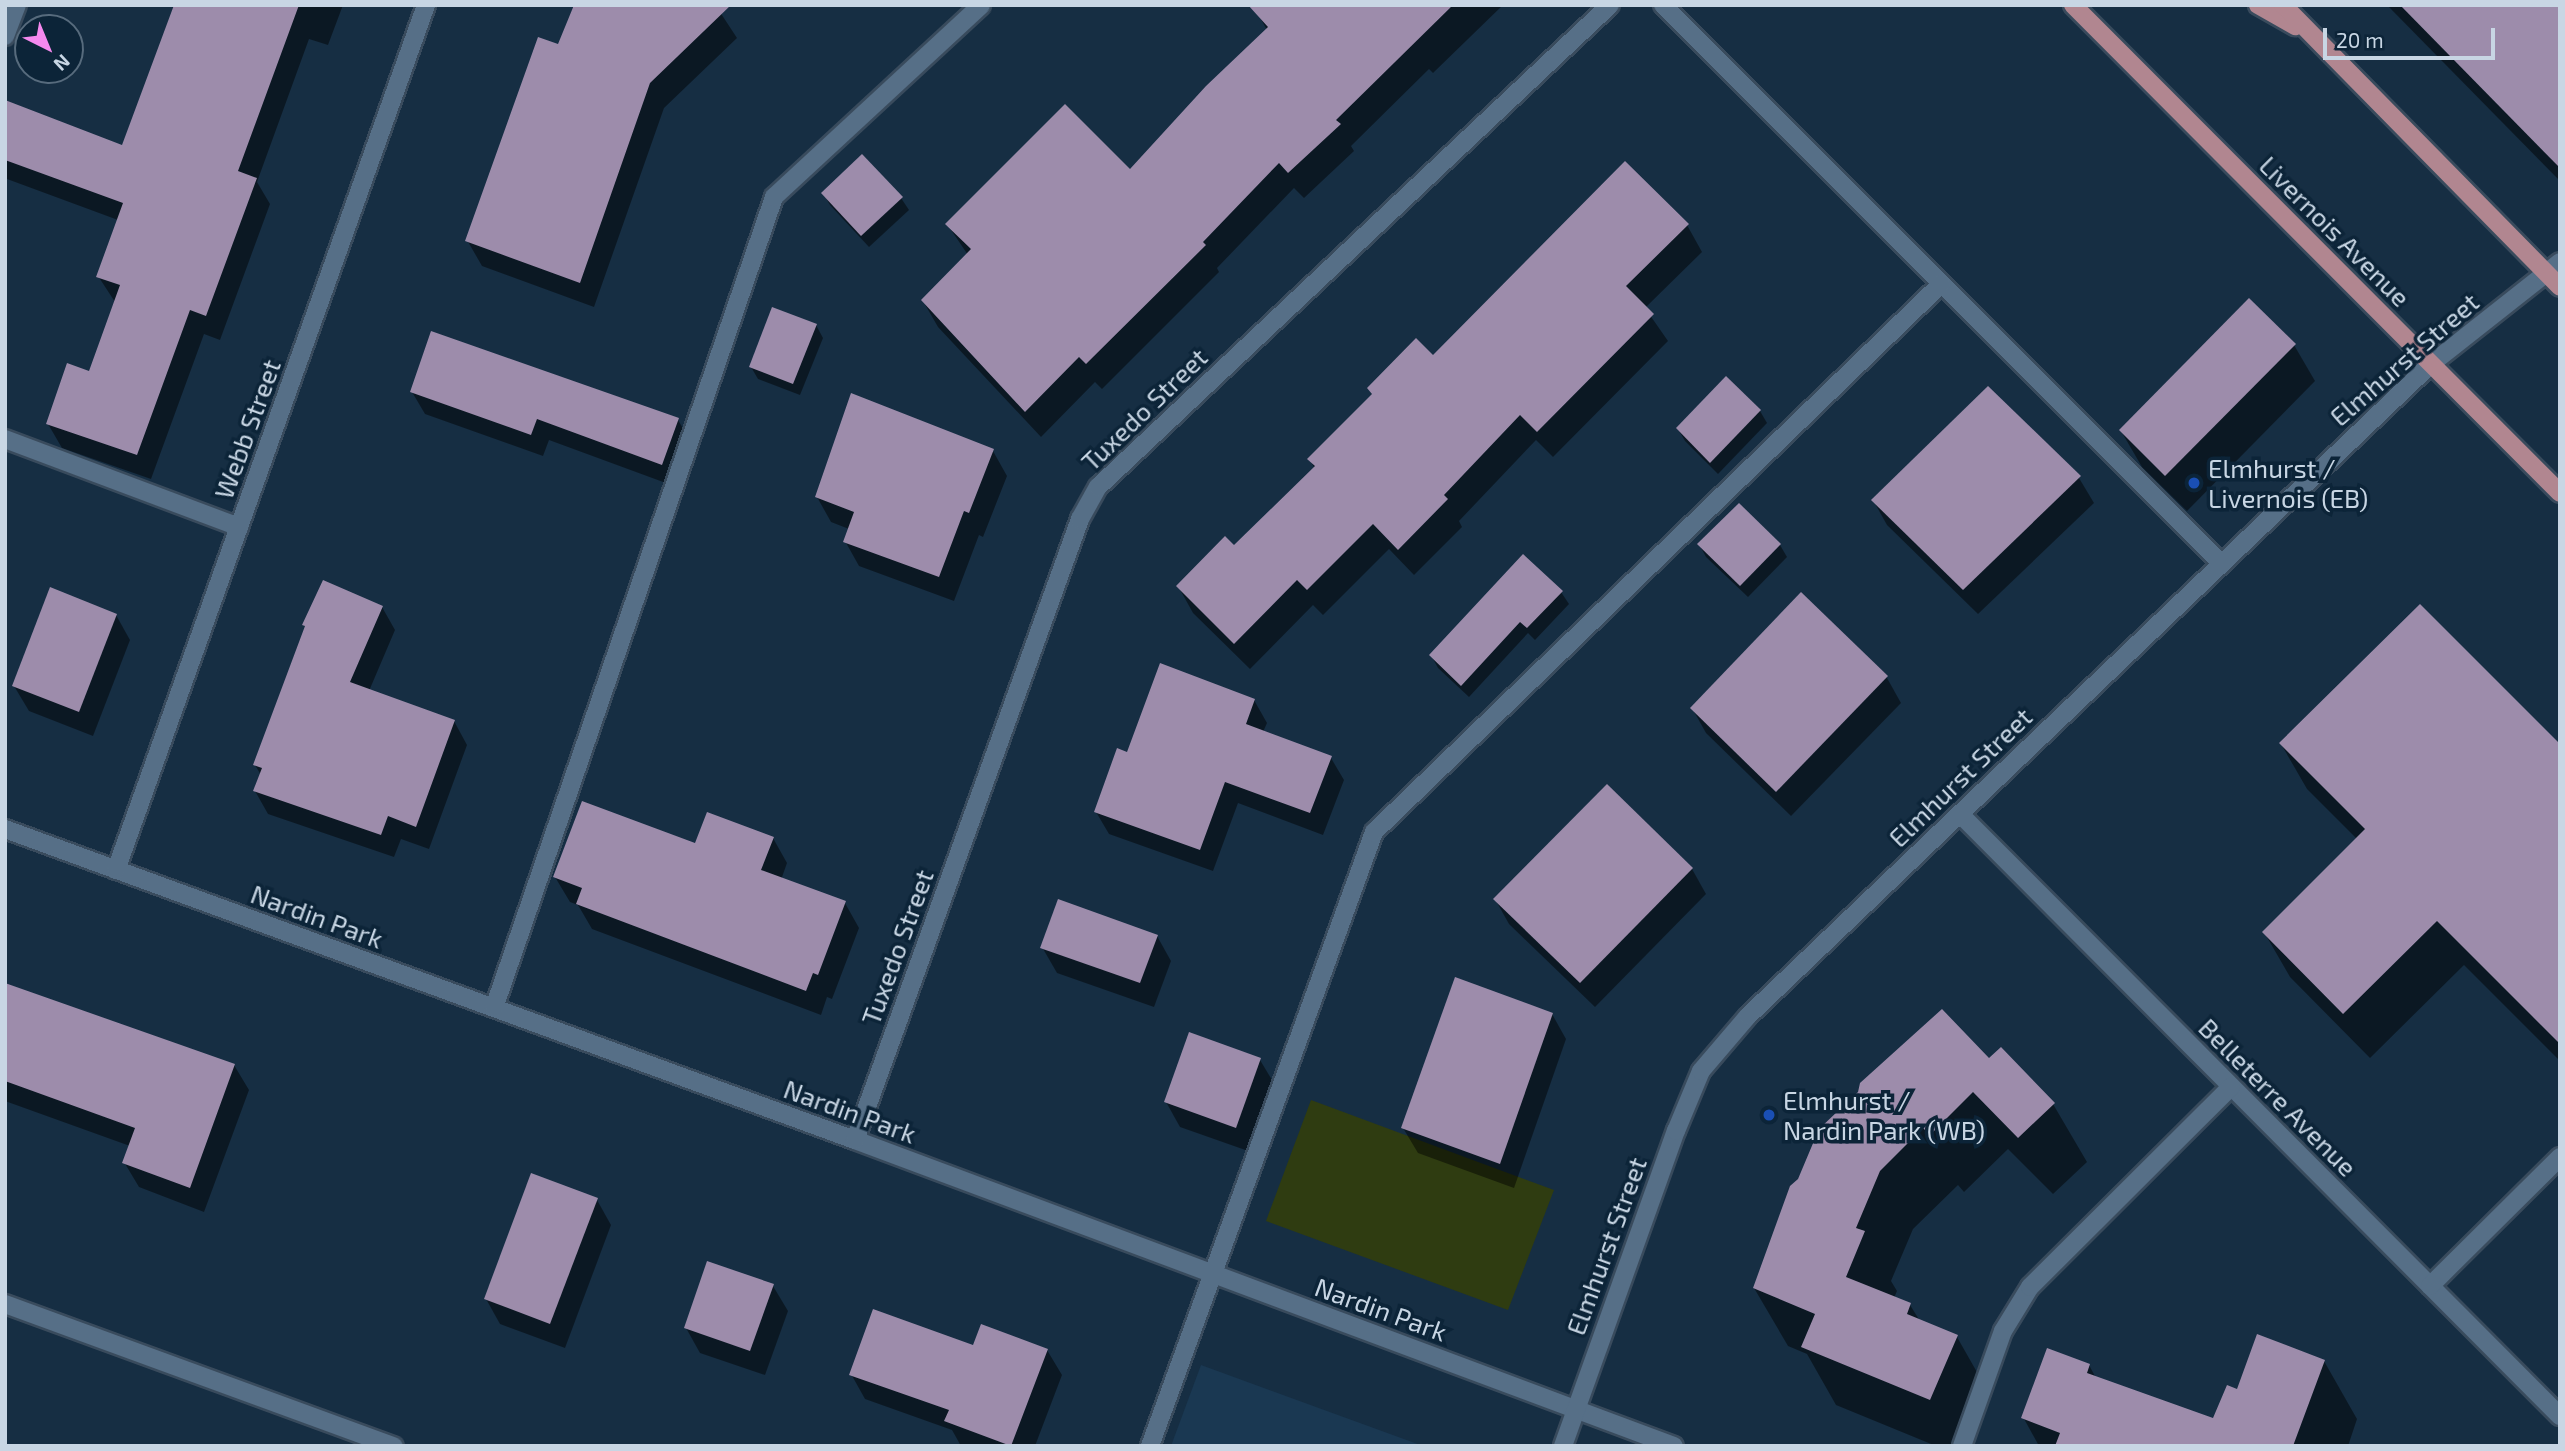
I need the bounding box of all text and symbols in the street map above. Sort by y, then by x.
north arrow [14,14,84,84]
scale bar [2327,14,2498,58]
text: 20 m [2336,27,2384,52]
text: N [49,50,75,76]
street label: Livernois Avenue [2253,149,2417,313]
street label: Elmhurst Street [2323,286,2485,432]
street label: Tuxedo Street [1075,341,1213,477]
street label: Webb Street [207,355,287,503]
place label: Elmhurst / Livernois (EB) [2208,452,2368,514]
marker: Elmhurst / Livernois (EB) [2186,475,2202,491]
street label: Elmhurst Street [1882,701,2038,853]
street label: Tuxedo Street [855,865,939,1029]
street label: Nardin Park [247,878,387,954]
street label: Belleterre Avenue [2192,1011,2364,1183]
street label: Nardin Park [780,1073,920,1149]
place label: Elmhurst / Nardin Park (WB) [1783,1084,1985,1146]
marker: Elmhurst / Nardin Park (WB) [1761,1107,1777,1123]
street label: Elmhurst Street [1559,1153,1653,1339]
street label: Nardin Park [1311,1271,1451,1347]

